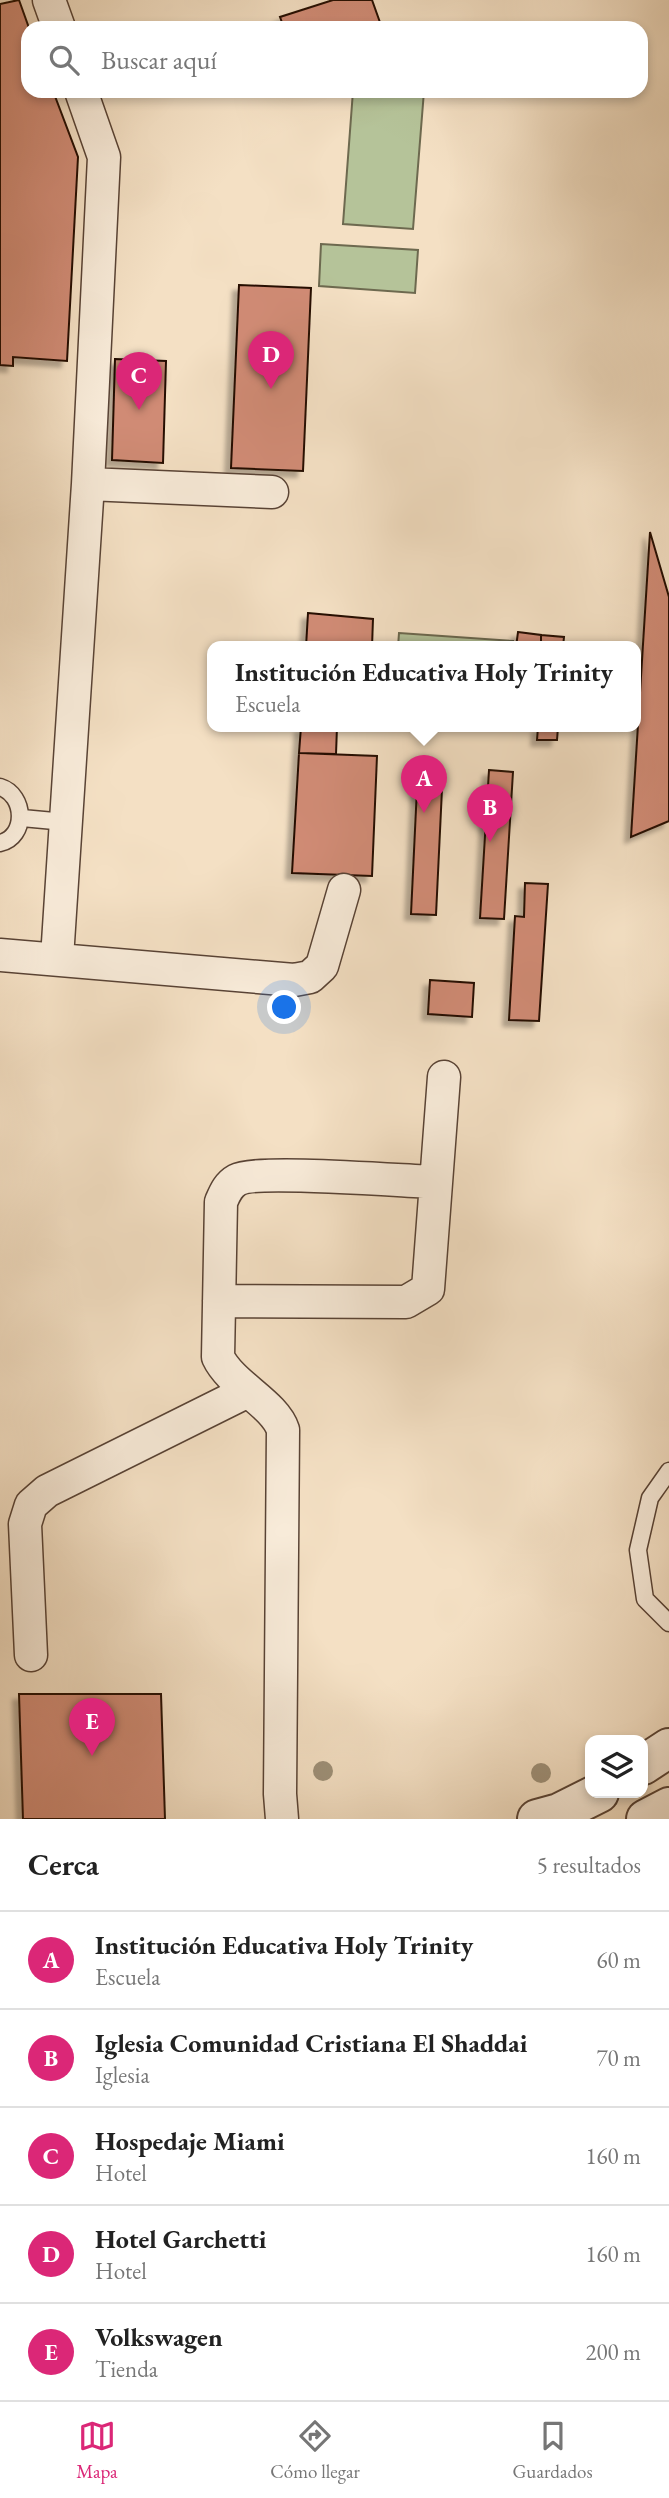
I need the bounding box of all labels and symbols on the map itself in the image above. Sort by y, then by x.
pin: D [248,331,294,389]
pin: C [116,352,162,410]
pin: A [401,755,447,813]
pin: B [467,784,513,842]
your location [267,990,301,1024]
pin: E [69,1698,115,1756]

